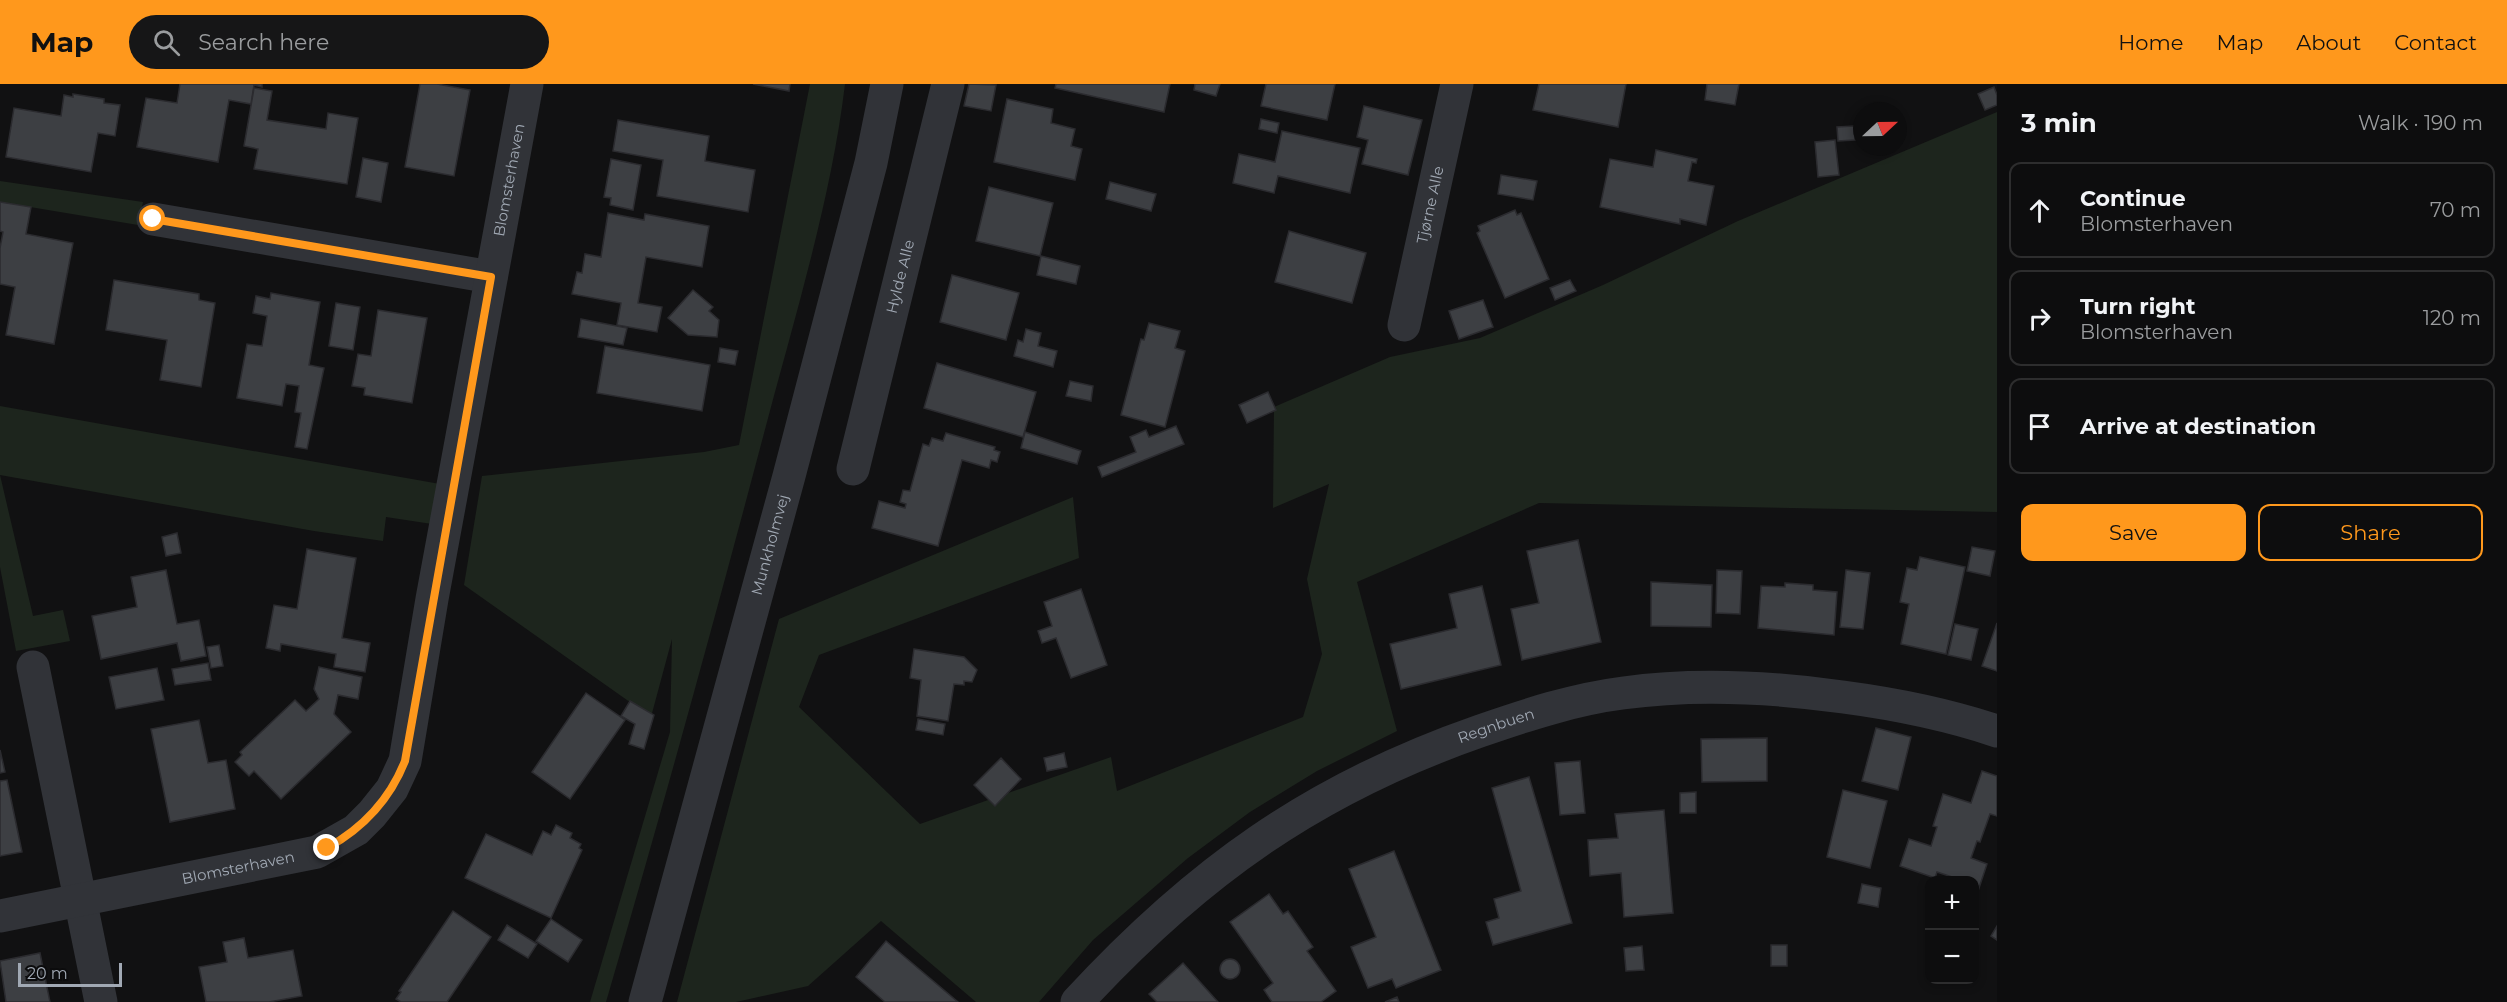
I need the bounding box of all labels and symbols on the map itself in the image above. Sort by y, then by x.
north arrow [1853,102,1907,156]
street label: Blomsterhaven [489,122,529,238]
street label: Tjørne Alle [1412,164,1448,245]
route start [139,205,165,231]
street label: Hylde Alle [882,238,918,316]
street label: Munkholmvej [747,492,793,597]
street label: Regnbuen [1455,704,1537,747]
route end [313,834,339,860]
street label: Blomsterhaven [180,847,296,888]
scale bar [18,960,122,988]

